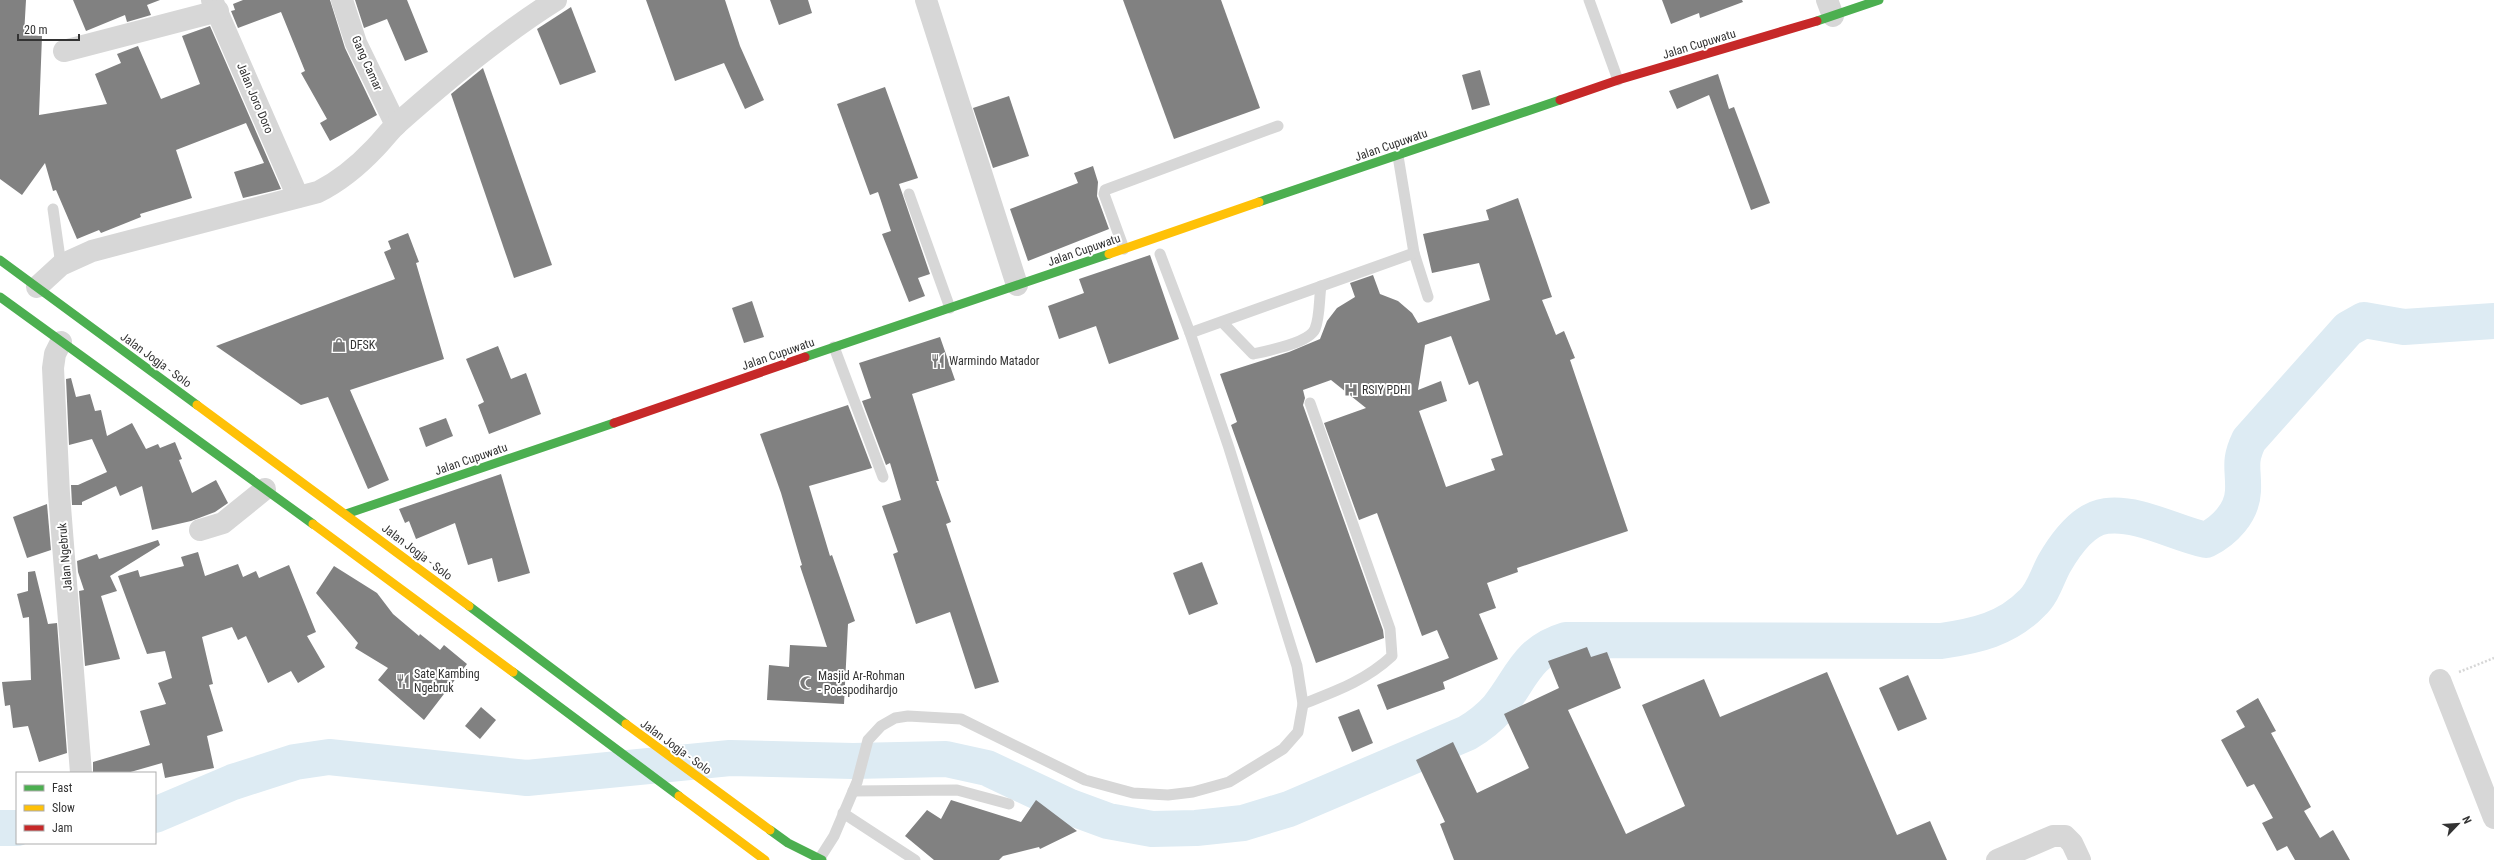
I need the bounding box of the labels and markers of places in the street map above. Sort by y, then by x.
shop icon: DFSK [331,337,347,353]
place label: DFSK [350,338,376,352]
restaurant icon: Warmindo Matador [930,353,946,369]
place label: Warmindo Matador [949,354,1040,368]
hospital icon: RSIY PDHI [1343,382,1359,398]
place label: RSIY PDHI [1362,383,1410,397]
place label: Sate Kambing Ngebruk [414,667,480,695]
place label: Masjid Ar-Rohman - Poespodihardjo [818,669,905,697]
restaurant icon: Sate Kambing Ngebruk [395,673,411,689]
mosque icon: Masjid Ar-Rohman - Poespodihardjo [799,675,815,691]

